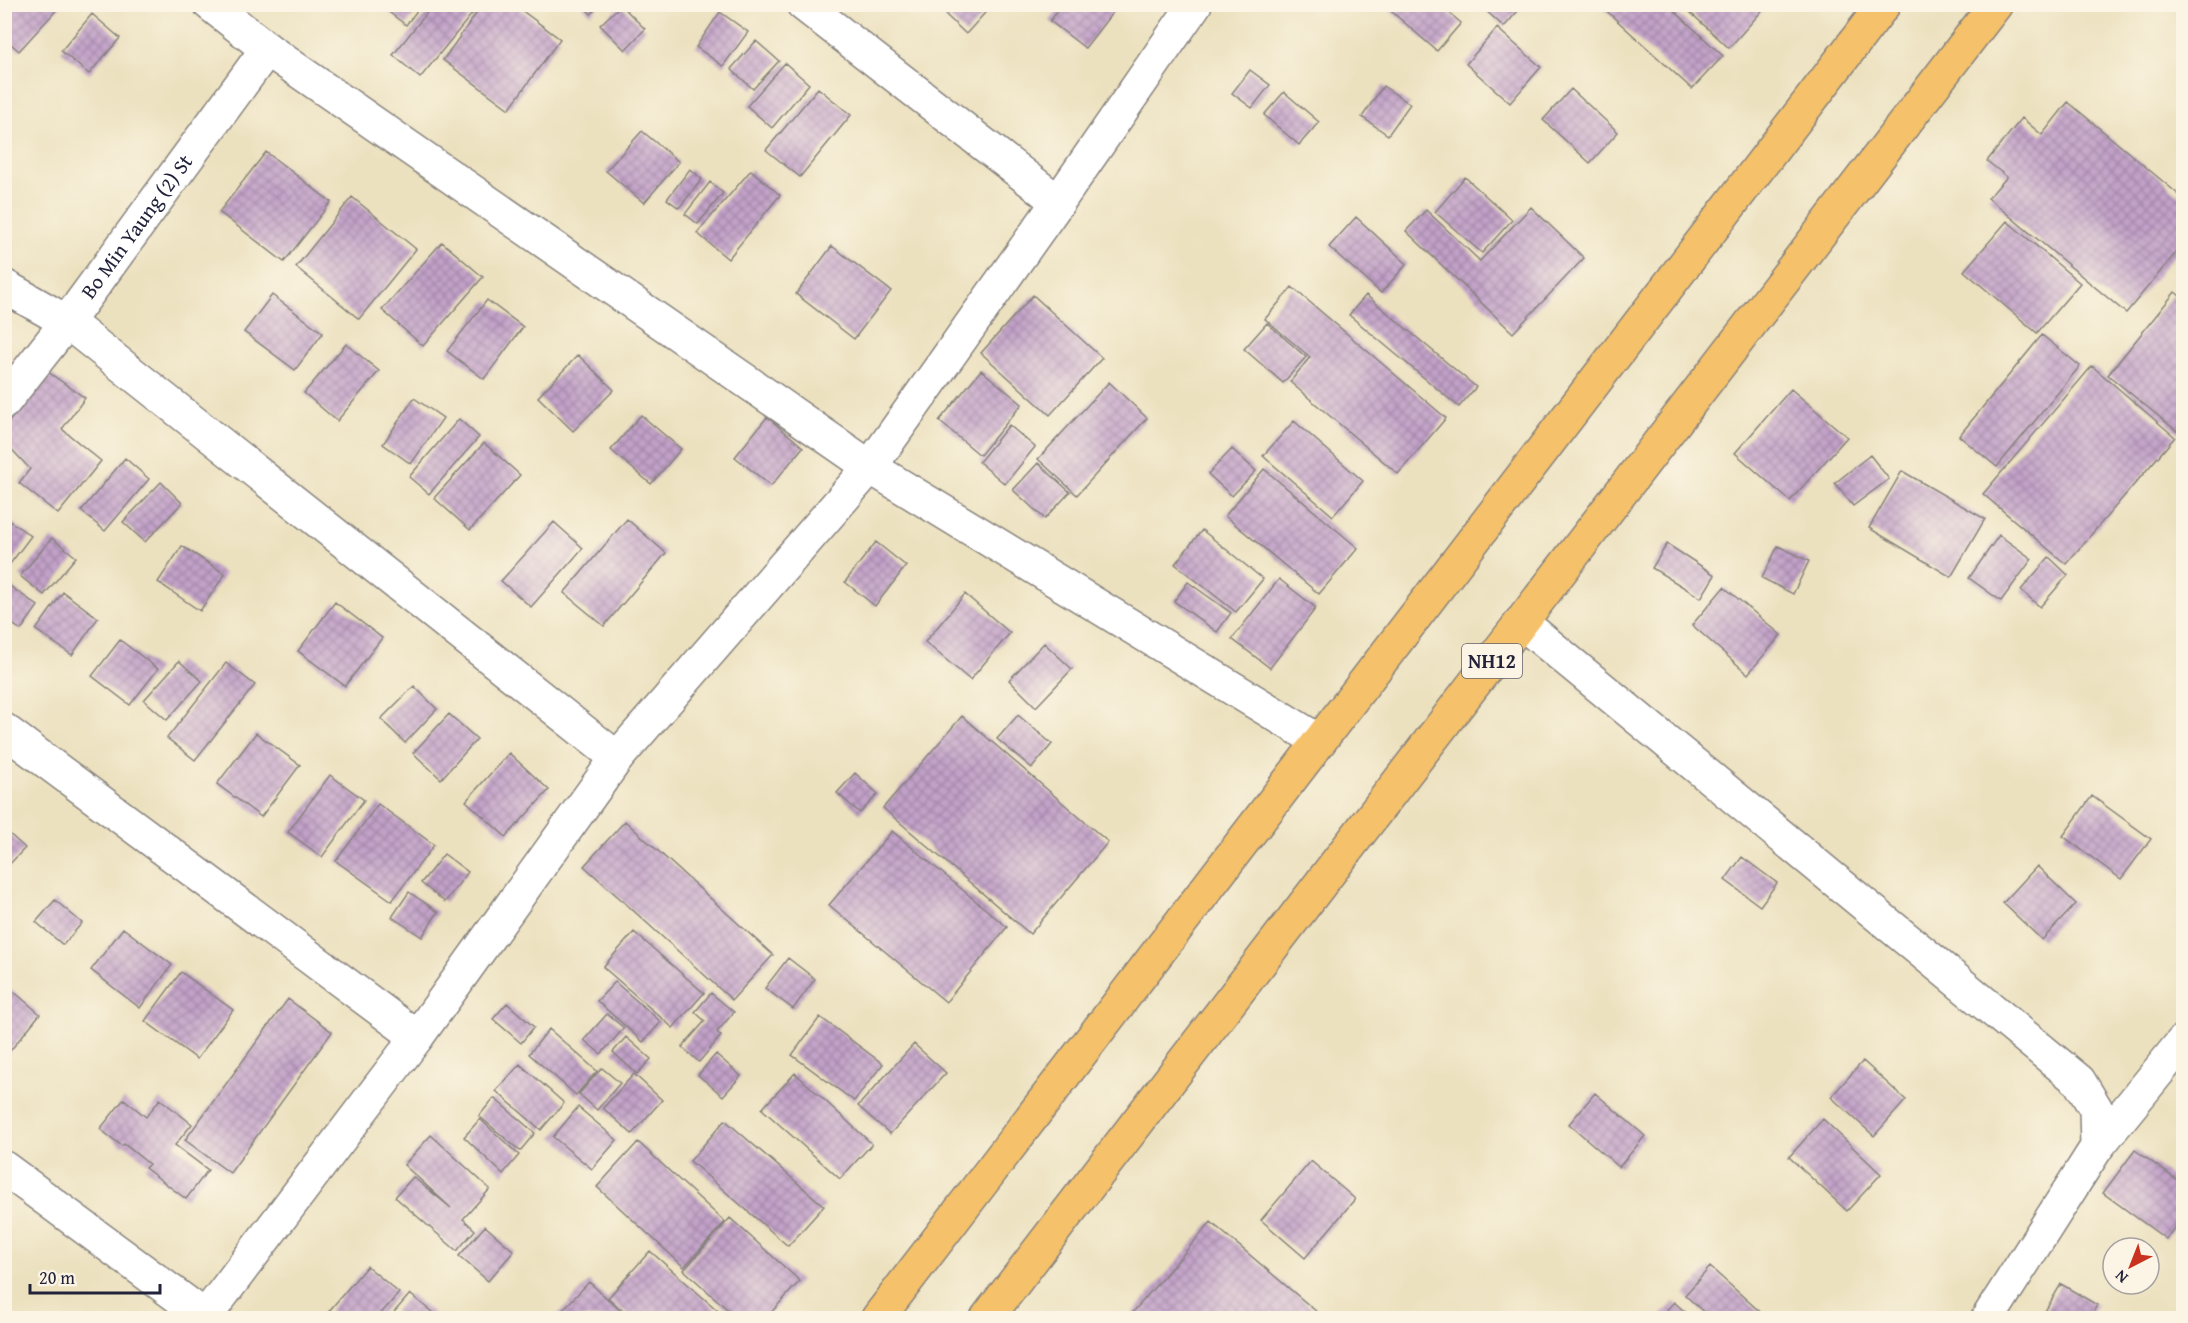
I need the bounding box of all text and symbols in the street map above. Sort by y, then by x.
street label: Bo Min Yaung (2) St [73,147,200,305]
road number: NH12 [1462,644,1522,678]
north arrow [2101,1236,2161,1296]
scale bar [30,1257,160,1295]
text: 20 m [39,1264,75,1291]
text: N [2109,1264,2133,1290]

